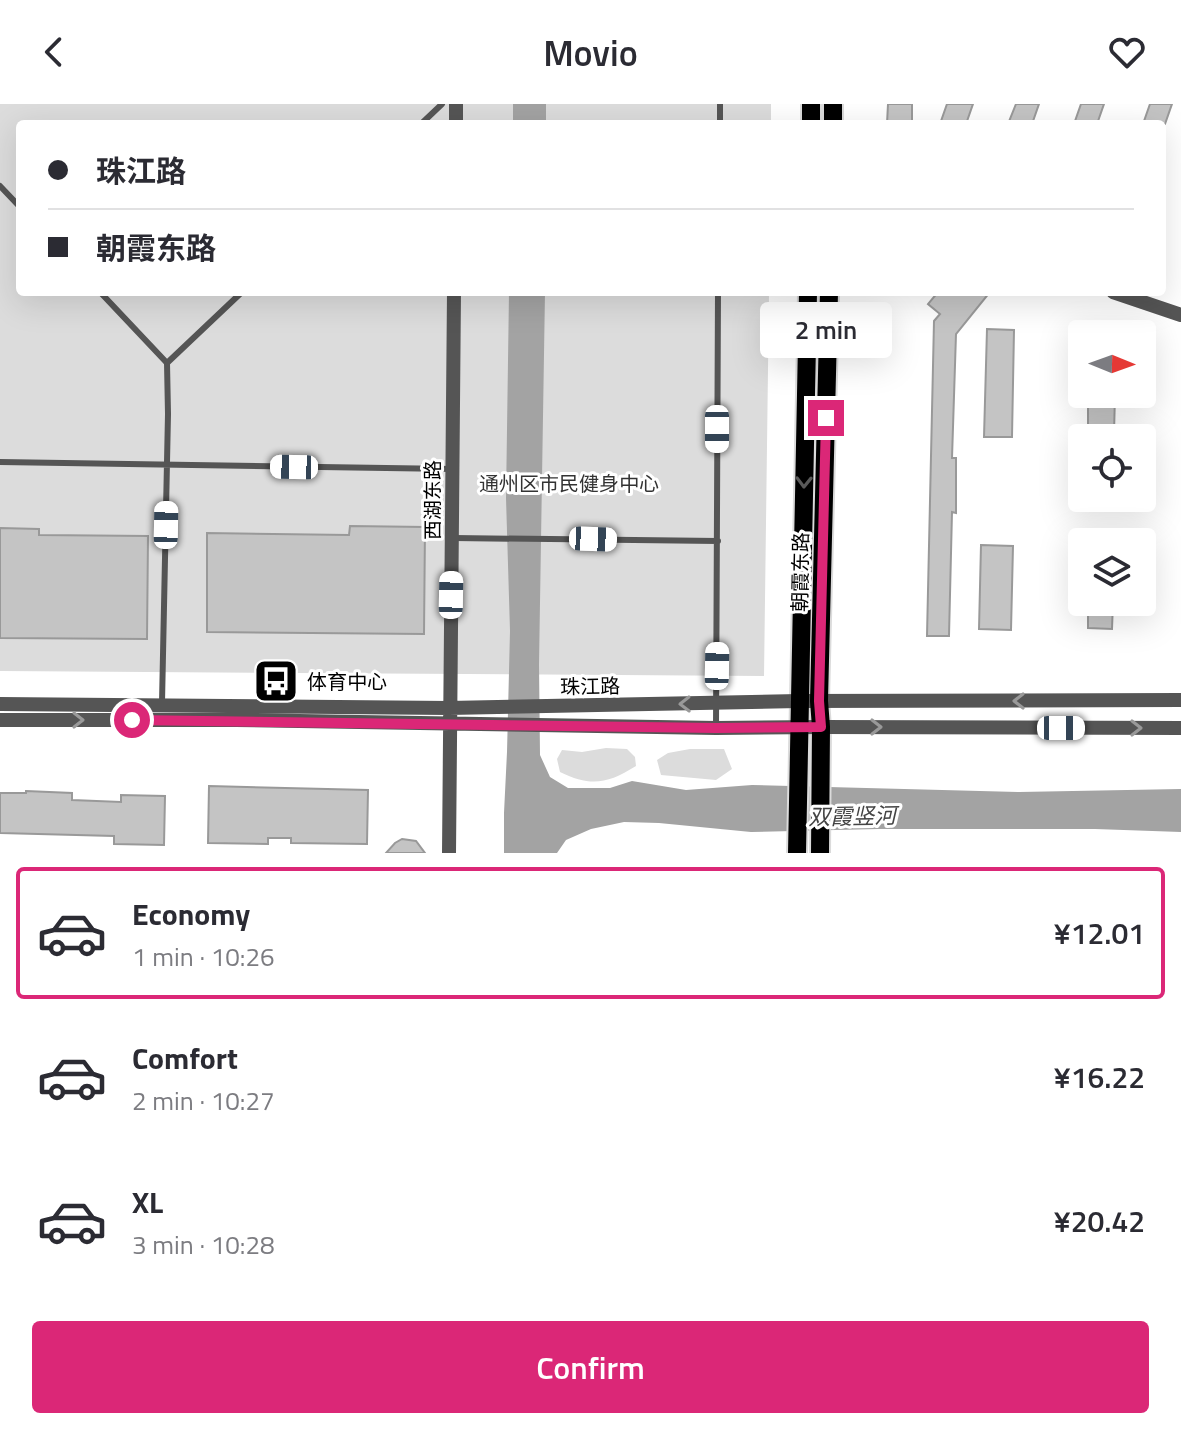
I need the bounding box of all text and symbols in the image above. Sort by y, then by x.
text: Movio [543,25,638,80]
icon: back [32,30,76,74]
icon: heart [1105,30,1149,74]
text: 珠江路 [96,148,186,194]
text: 朝霞东路 [96,225,216,271]
callout: 2 min [760,302,892,358]
text: 2 min [795,310,857,349]
north arrow [1068,320,1156,408]
map controls [1068,320,1156,616]
route end [808,400,844,436]
car [705,405,729,453]
button: locate [1068,424,1156,512]
car [270,455,318,479]
street label: 西湖东路 [417,460,448,540]
park label: 通州区市民健身中心 [479,468,659,499]
one-way arrow [795,476,812,489]
car [154,501,178,549]
car [569,526,617,552]
button: layers [1068,528,1156,616]
street label: 朝霞东路 [784,532,816,612]
car [439,571,463,619]
car [705,642,729,690]
bus stop icon: 体育中心 [252,657,300,705]
place label: 体育中心 [307,666,387,697]
street label: 珠江路 [560,670,620,702]
one-way arrow [1012,692,1025,710]
one-way arrow [678,695,691,712]
route start [114,702,150,738]
one-way arrow [72,711,85,729]
car [1037,716,1085,740]
one-way arrow [870,718,883,736]
one-way arrow [1130,719,1143,737]
water label: 双霞竖河 [808,798,900,834]
text: Economy [132,891,250,937]
icon: car [36,897,108,969]
text: ¥12.01 [1054,910,1145,956]
text: 1 min · 10:26 [132,937,275,976]
text: Comfort [132,1035,238,1081]
icon: car [36,1041,108,1113]
text: ¥16.22 [1054,1054,1145,1100]
text: 2 min · 10:27 [132,1081,275,1120]
text: XL [132,1179,163,1225]
icon: car [36,1185,108,1257]
text: ¥20.42 [1054,1198,1145,1244]
text: 3 min · 10:28 [132,1225,275,1264]
button: Confirm [32,1321,1149,1413]

